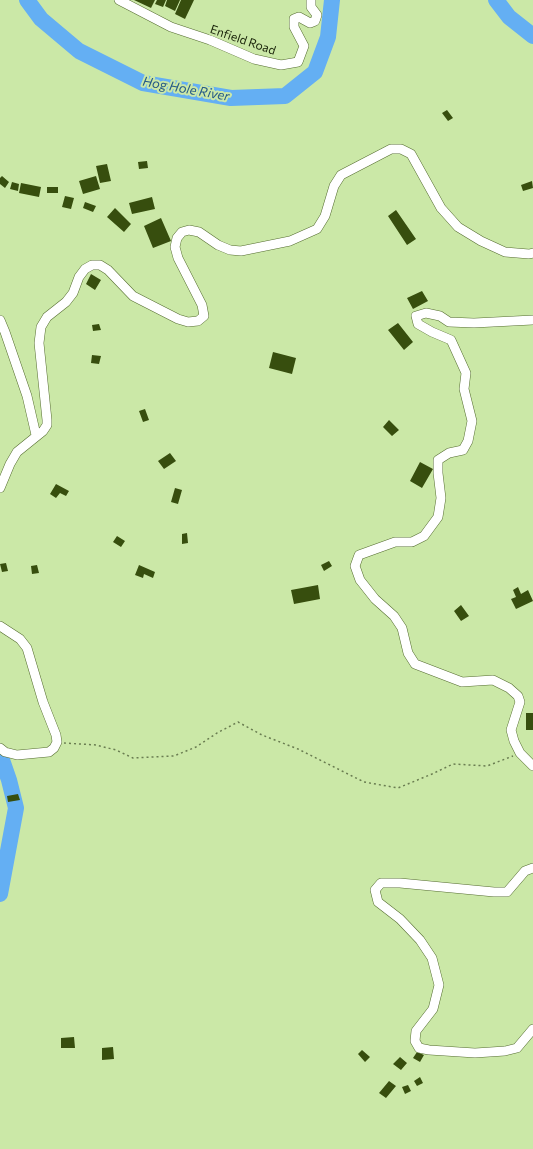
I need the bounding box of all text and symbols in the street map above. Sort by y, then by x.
street label: Enfield Road [208,22,278,58]
water label: Hog Hole River [141,74,231,104]

